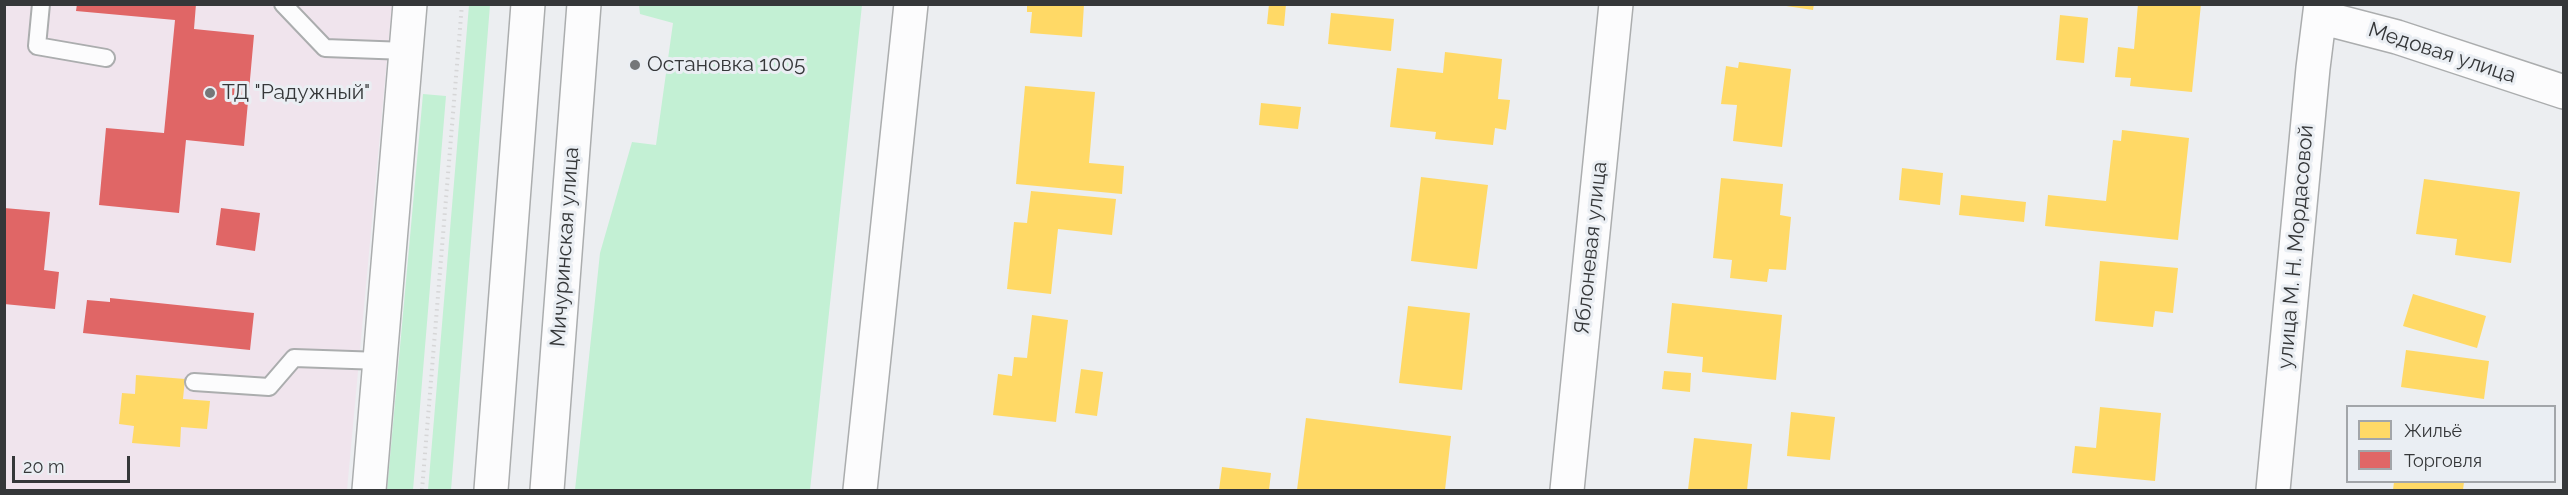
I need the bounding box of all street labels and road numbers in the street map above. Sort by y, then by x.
street label: Медовая улица [2365,17,2519,89]
street label: улица М. Н. Мордасовой [2273,124,2319,370]
street label: Мичуринская улица [545,146,585,348]
street label: Яблоневая улица [1569,160,1613,336]

